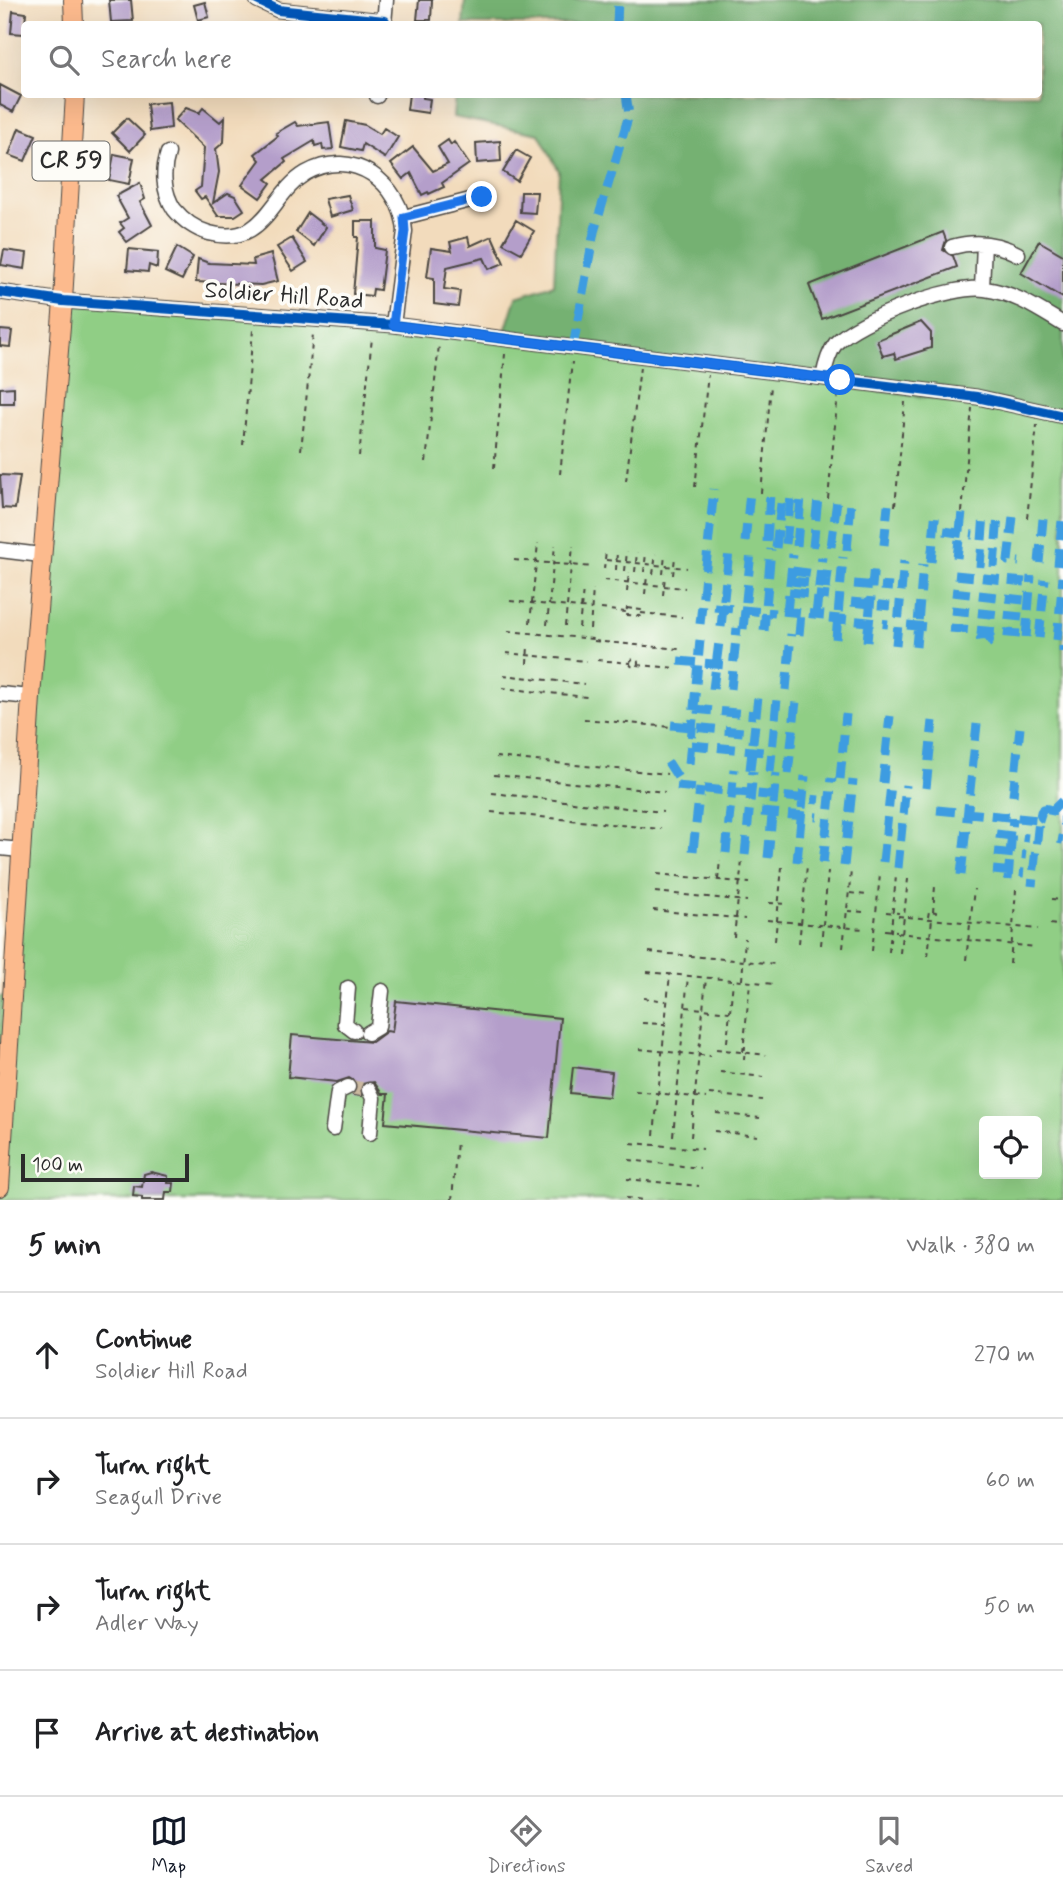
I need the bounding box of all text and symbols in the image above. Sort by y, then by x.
search box [21,21,1042,98]
icon: search [45,41,83,79]
text: Search here [101,43,232,77]
road number: CR 59 [32,142,110,180]
route end [466,181,497,212]
street label: Soldier Hill Road [203,275,365,317]
route start [824,364,855,395]
map controls [979,1116,1042,1179]
button: locate [979,1116,1042,1179]
scale bar [21,1151,189,1183]
text: 100 m [32,1153,83,1178]
text: 5 min [28,1226,102,1265]
text: Walk · 380 m [906,1231,1035,1261]
text: Continue [95,1323,192,1357]
icon: ahead [28,1336,66,1374]
text: 270 m [974,1340,1035,1370]
text: Soldier Hill Road [95,1357,248,1387]
text: Turn right [95,1449,211,1483]
icon: right [28,1462,66,1500]
text: 60 m [986,1466,1035,1496]
text: Seagull Drive [95,1483,222,1513]
text: Turn right [95,1575,211,1609]
icon: right [28,1588,66,1626]
text: 50 m [984,1592,1035,1622]
text: Adler Way [95,1609,199,1639]
icon: arrive [28,1714,66,1752]
text: Arrive at destination [95,1716,319,1750]
tab: Map [150,1812,188,1879]
tab: Directions [487,1812,566,1879]
tab: Saved [865,1812,913,1879]

